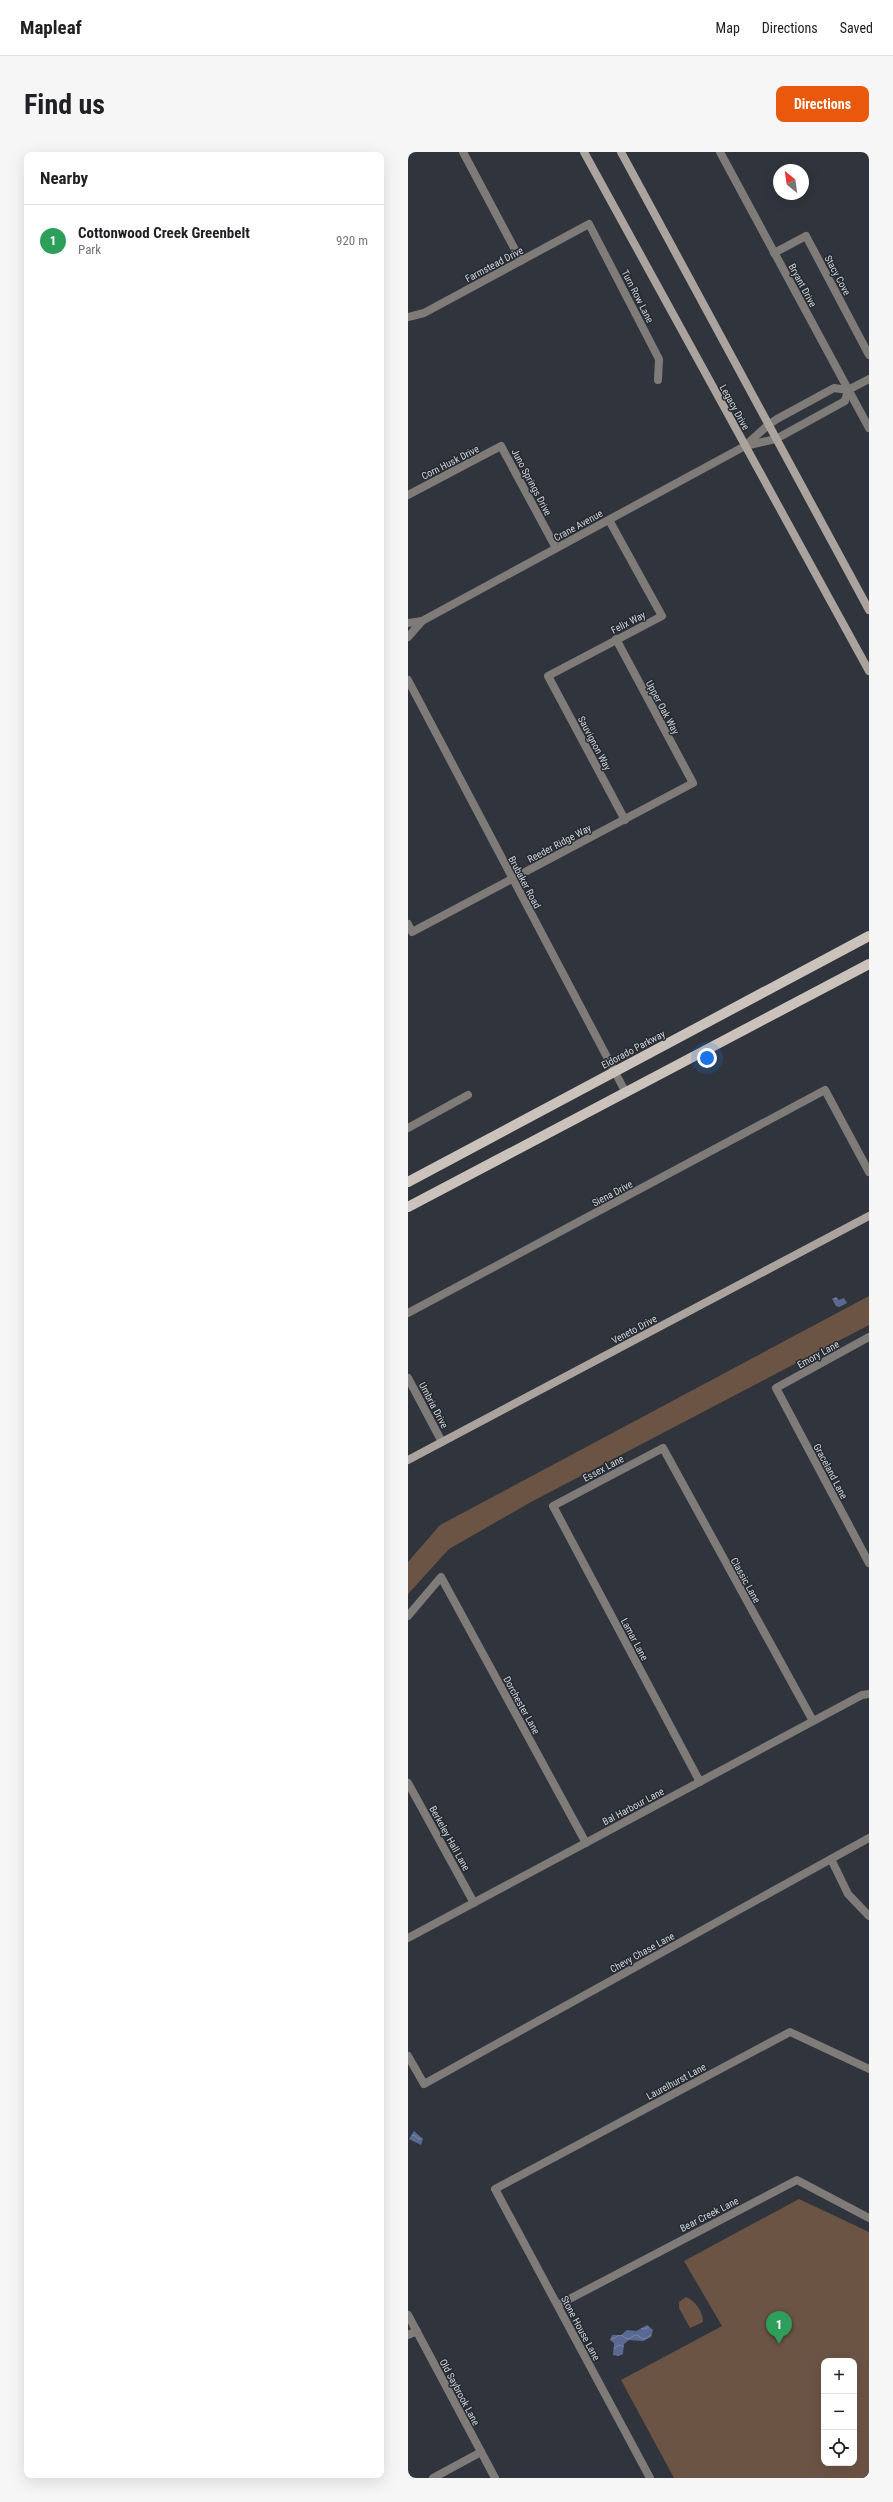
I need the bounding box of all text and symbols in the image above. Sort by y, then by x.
text: Mapleaf [20,16,82,39]
text: Map [716,20,740,36]
text: Directions [762,20,818,36]
text: Saved [840,20,873,36]
button: Directions [776,86,869,122]
text: Find us [24,88,105,121]
north arrow [773,164,809,200]
text: Nearby [40,168,88,188]
text: Cottonwood Creek Greenbelt [78,224,250,242]
text: 1 [50,233,56,248]
text: 920 m [336,233,368,248]
text: Park [78,242,101,257]
street label: Farmstead Drive [463,244,525,284]
street label: Stacy Cove [822,253,853,297]
street label: Bryant Drive [787,262,819,309]
street label: Turn Row Lane [619,268,656,325]
street label: Legacy Drive [718,383,752,432]
street label: Corn Husk Drive [420,443,481,482]
street label: Juno Springs Drive [509,447,554,518]
street label: Crane Avenue [552,507,605,543]
street label: Felix Way [609,609,647,636]
street label: Upper Oak Way [644,678,681,736]
street label: Sauvignon Way [576,714,613,772]
street label: Reeder Ridge Way [526,822,593,865]
street label: Brubaker Road [506,854,543,910]
street label: Eldorado Parkway [600,1028,667,1071]
your location [697,1048,717,1068]
street label: Siena Drive [590,1178,635,1209]
street label: Veneto Drive [610,1313,659,1346]
street label: Emory Lane [795,1338,841,1370]
street label: Umbria Drive [417,1380,450,1430]
street label: Graceland Lane [811,1442,850,1501]
street label: Essex Lane [581,1453,626,1484]
street label: Classic Lane [729,1556,763,1605]
street label: Lamar Lane [619,1616,650,1663]
street label: Dorchester Lane [501,1674,542,1736]
street label: Bal Harbour Lane [601,1785,666,1827]
street label: Berkeley Hall Lane [427,1804,472,1873]
street label: Chevy Chase Lane [608,1930,677,1975]
street label: Laurelhurst Lane [645,2061,708,2102]
street label: Bear Creek Lane [678,2195,741,2234]
street label: Stone House Lane [559,2294,602,2363]
pin: 1 [766,2311,792,2344]
street label: Old Saybrook Lane [437,2357,482,2428]
map controls [821,2358,857,2466]
button: + [821,2358,857,2394]
button: − [821,2394,857,2430]
button: locate [821,2430,857,2466]

